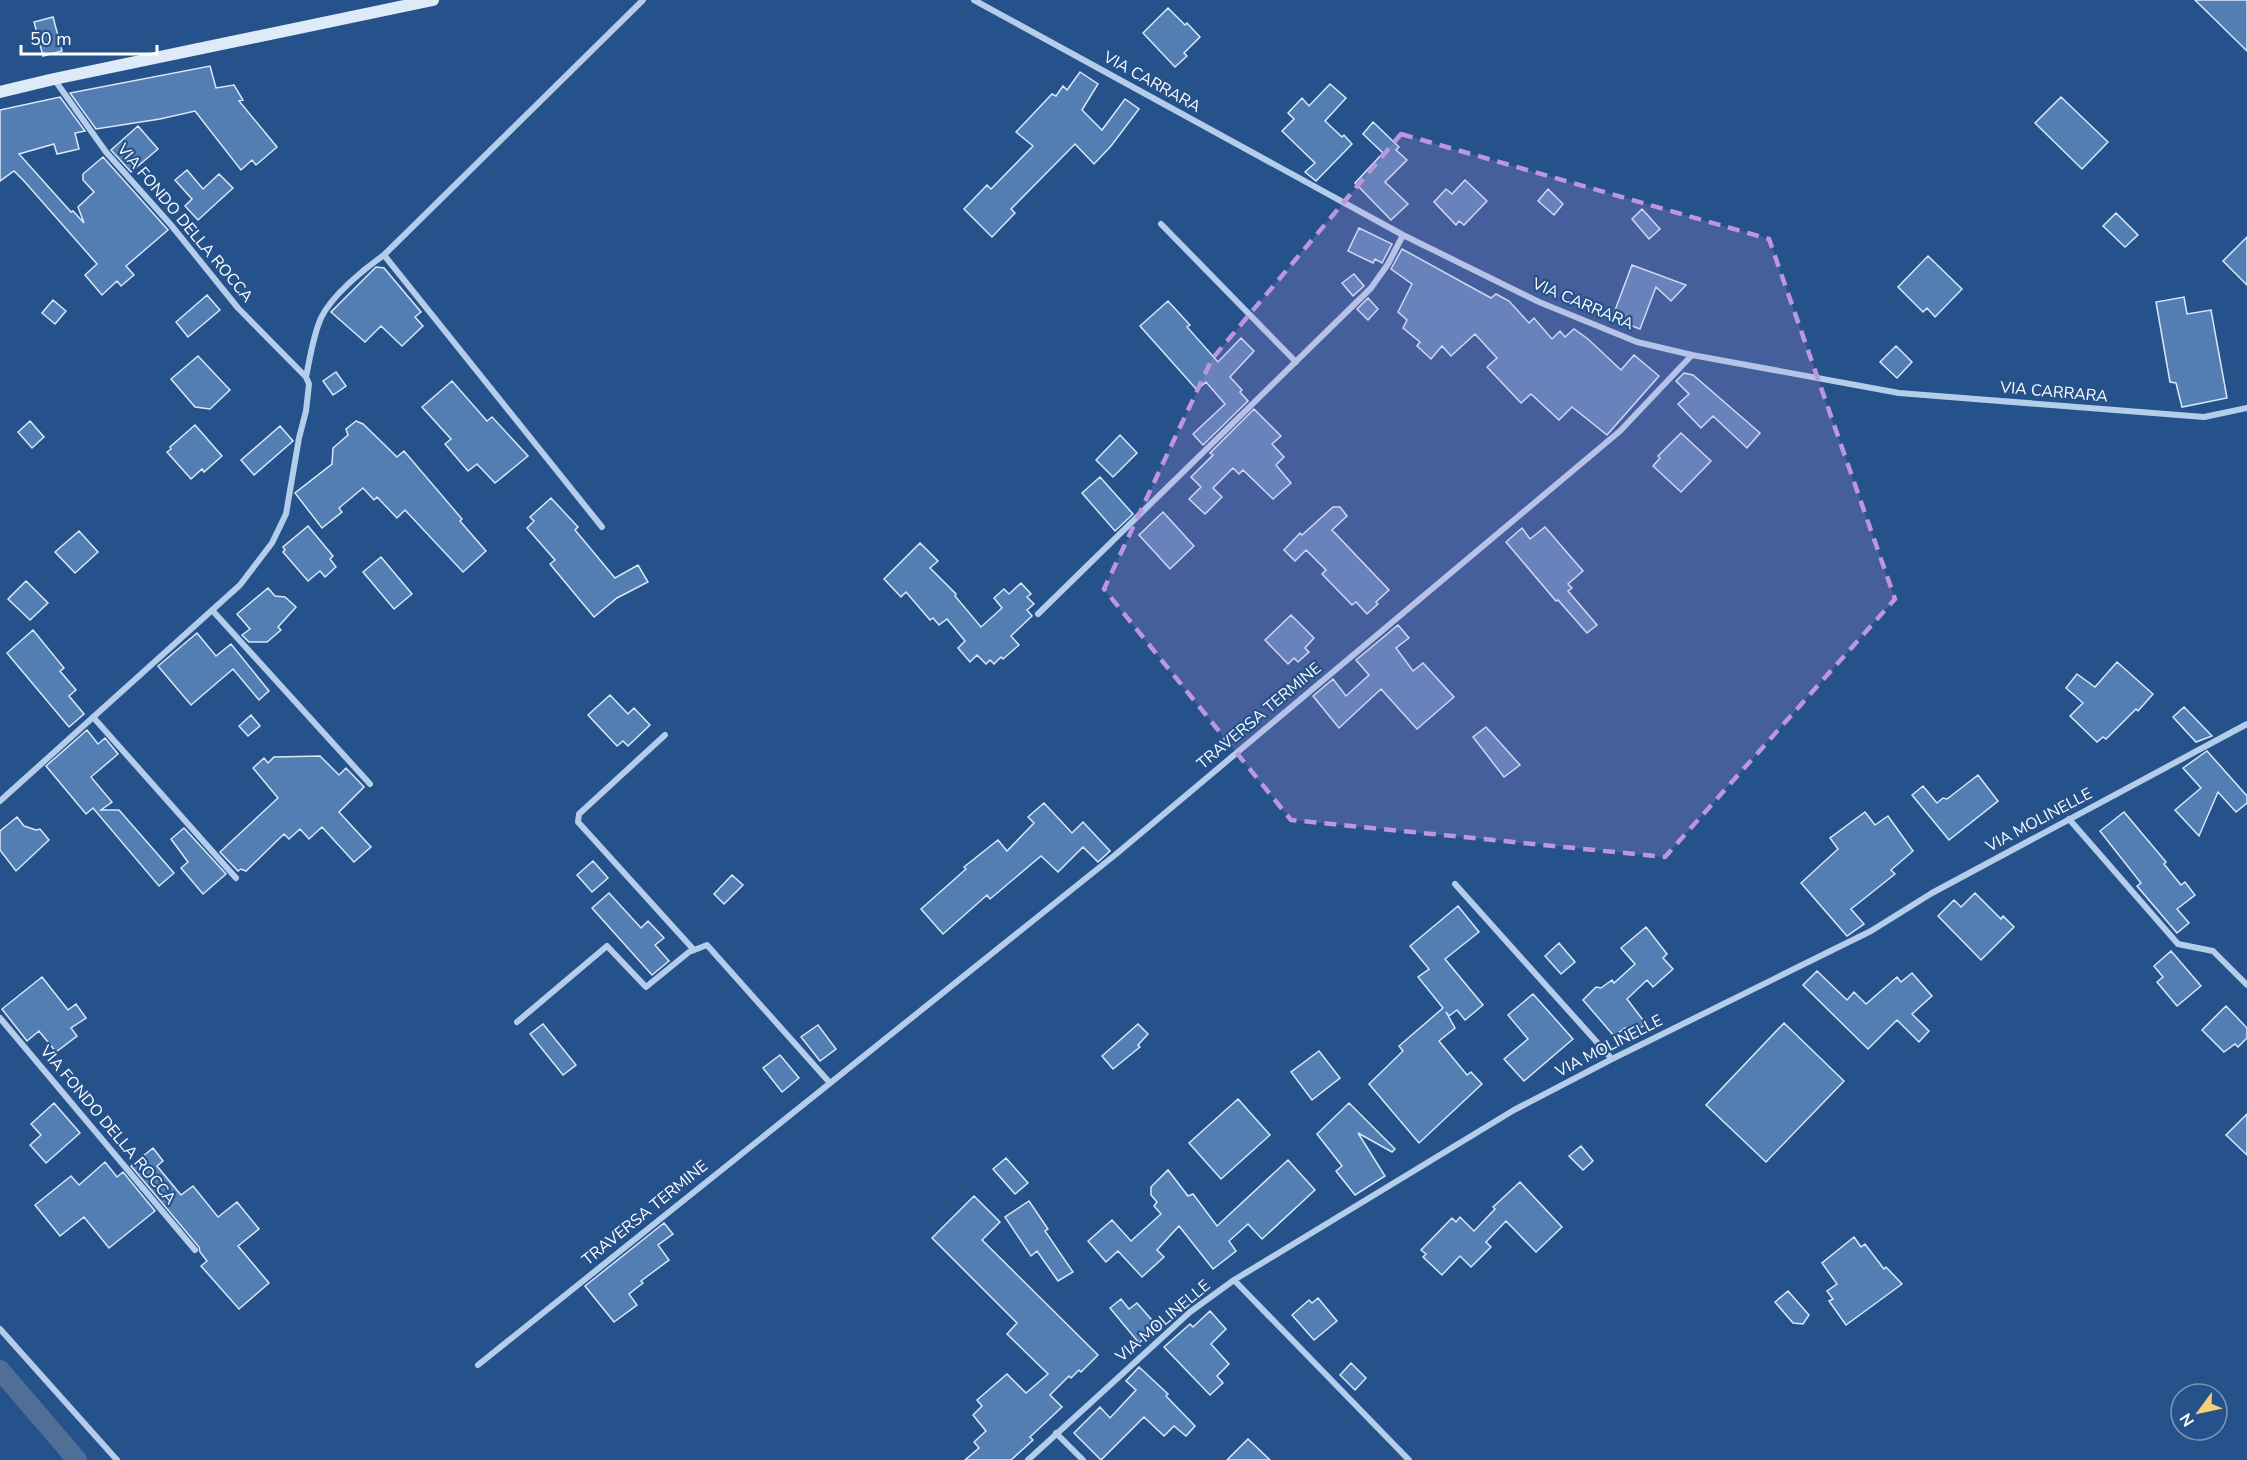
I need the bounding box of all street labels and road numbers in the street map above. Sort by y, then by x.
street label: VIA CARRARA [1099,46,1205,118]
street label: VIA FONDO DELLA ROCCA [111,138,258,307]
street label: VIA CARRARA [1528,272,1637,335]
street label: VIA CARRARA [1998,376,2109,408]
street label: TRAVERSA TERMINE [1192,657,1326,775]
street label: VIA MOLINELLE [1981,783,2096,858]
street label: VIA MOLINELLE [1551,1010,1666,1083]
street label: VIA FONDO DELLA ROCCA [34,1040,181,1209]
street label: TRAVERSA TERMINE [577,1155,713,1271]
street label: VIA MOLINELLE [1110,1275,1215,1368]

